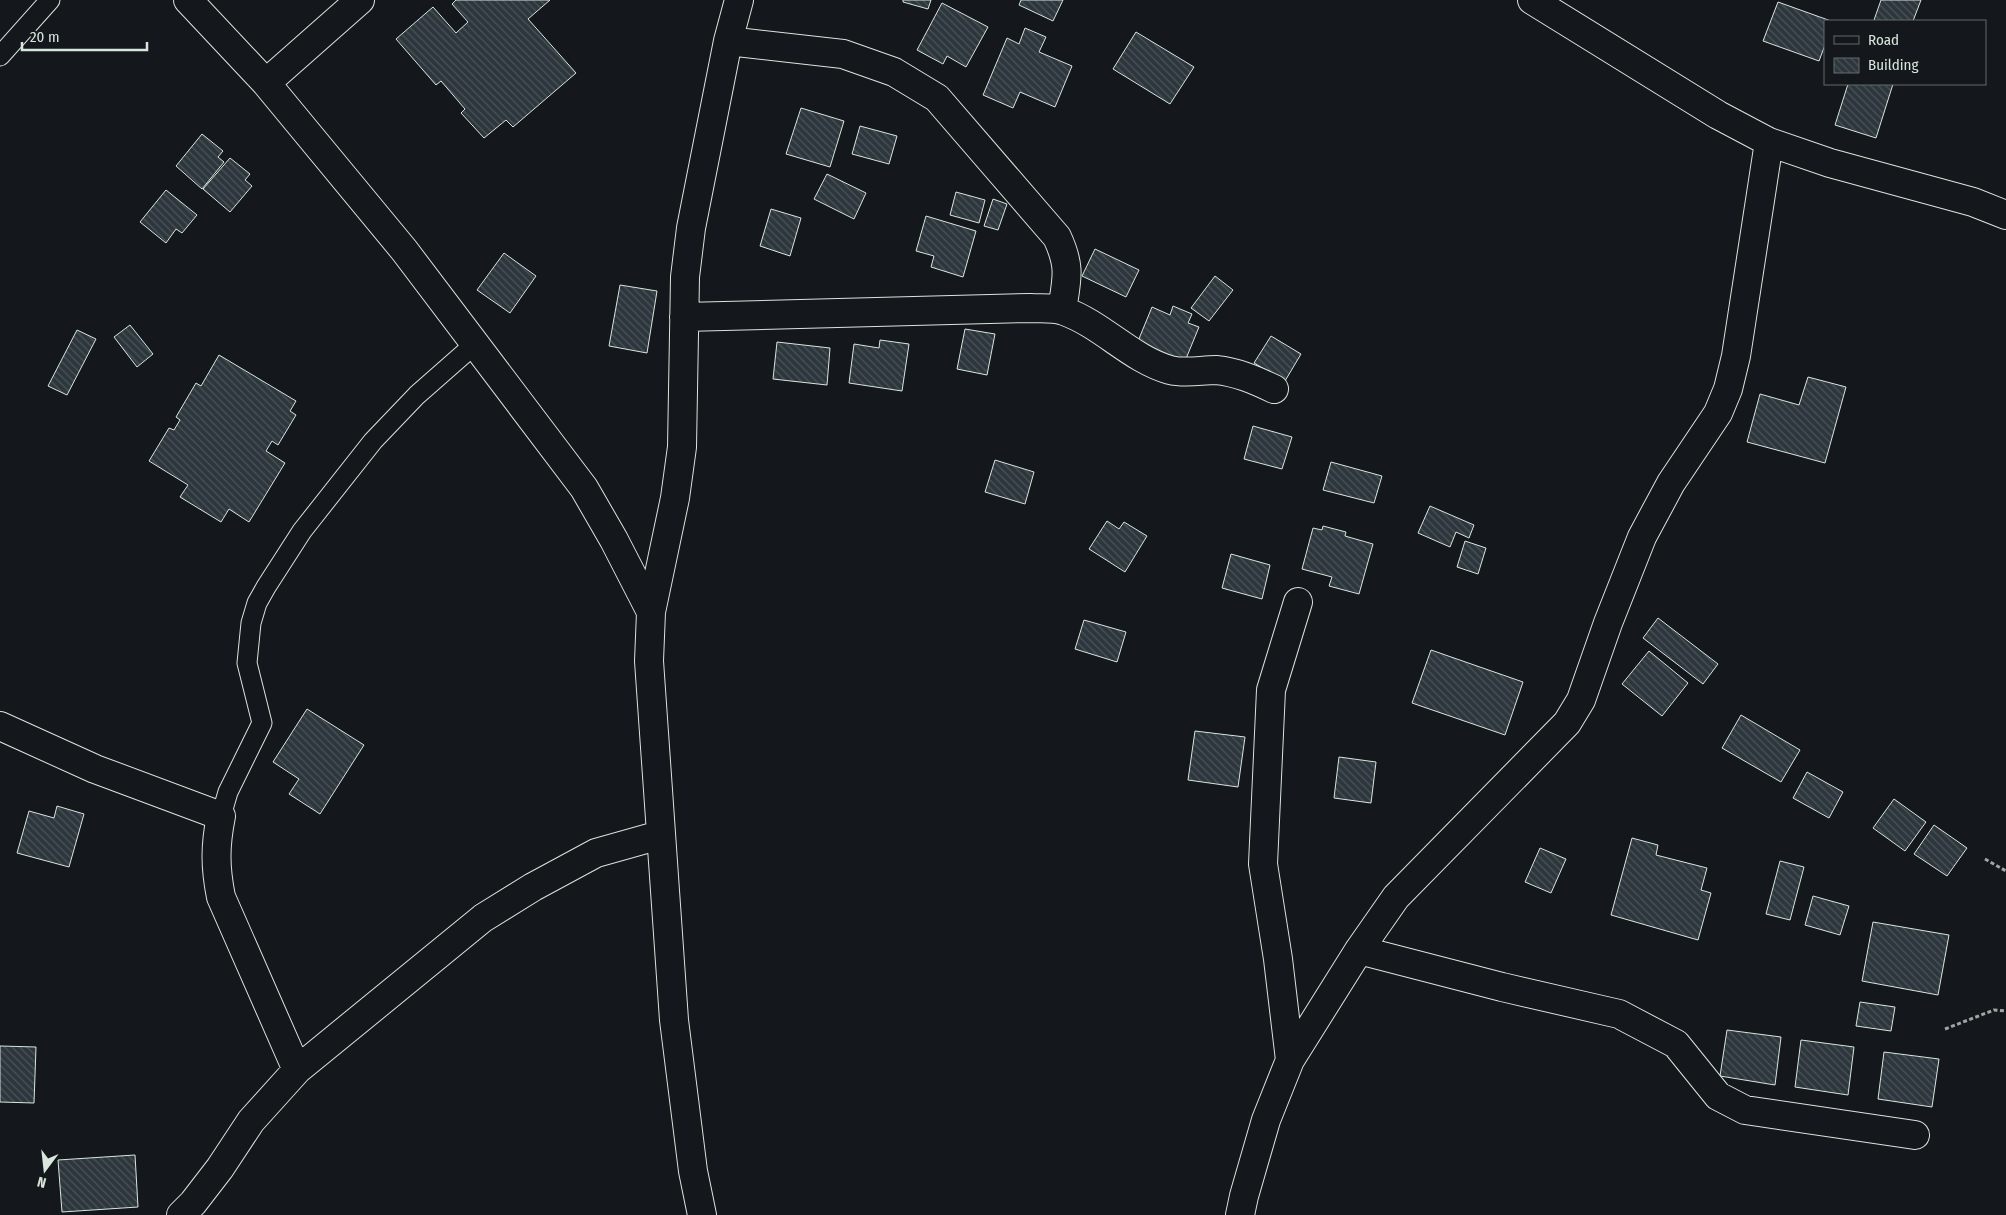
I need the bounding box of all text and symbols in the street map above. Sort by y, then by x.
scale bar [22,20,148,52]
legend [1824,20,1986,85]
text: 20 m [30,28,60,46]
text: Road [1868,31,1899,49]
text: Building [1868,56,1919,74]
north arrow [20,1145,70,1195]
text: N [36,1173,48,1191]

